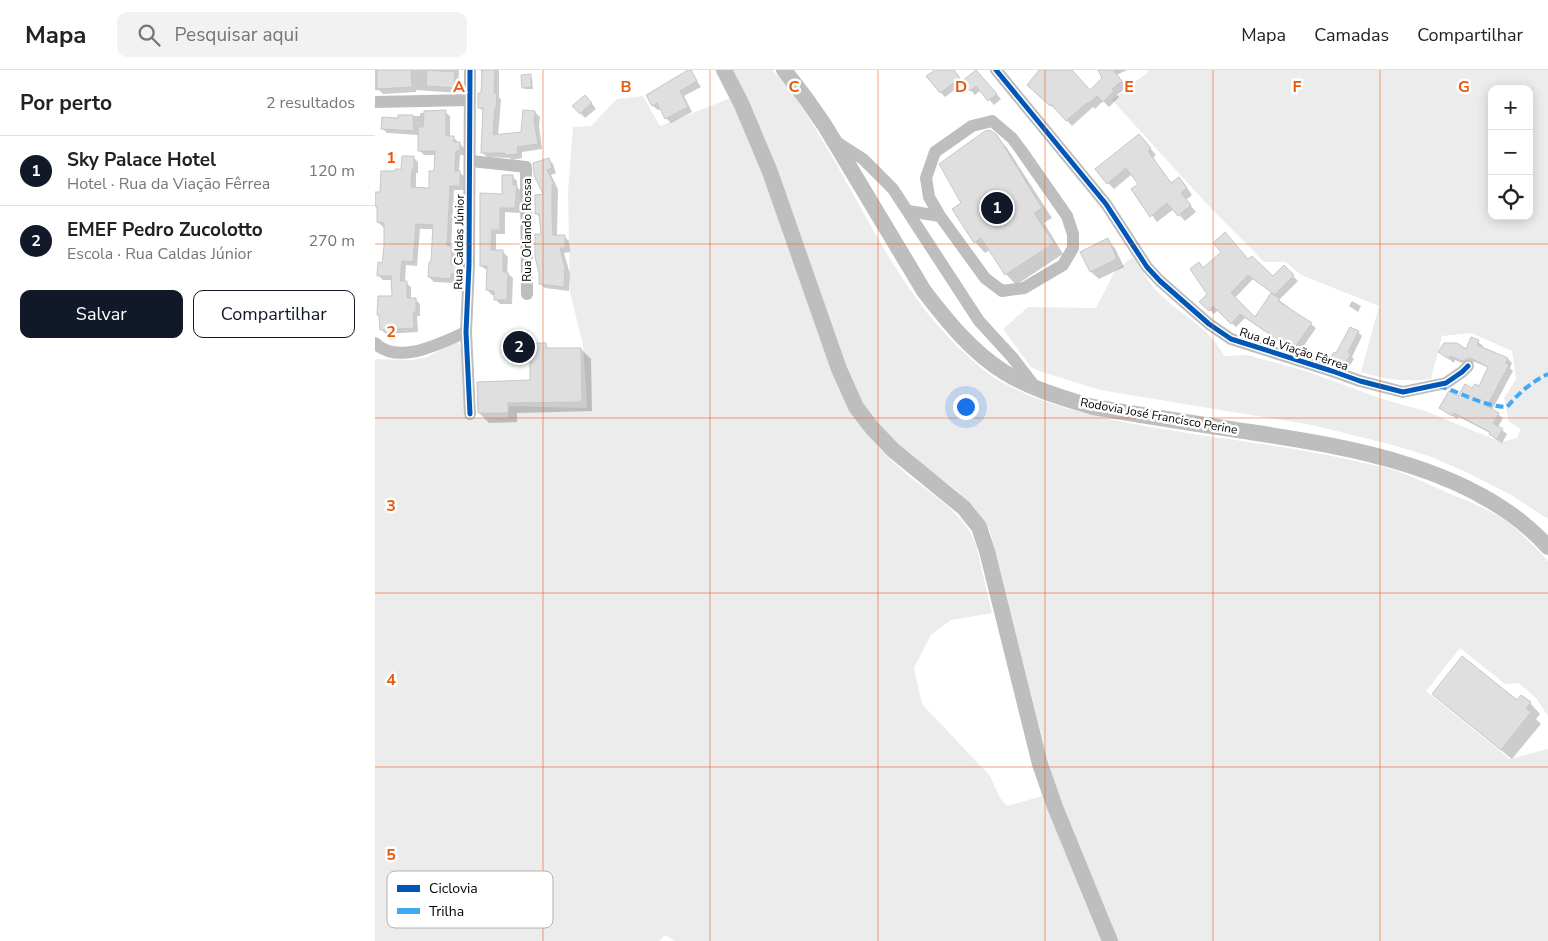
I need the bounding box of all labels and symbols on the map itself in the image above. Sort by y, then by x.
text: A [453,76,465,98]
text: B [620,76,632,98]
text: C [789,76,800,98]
text: D [955,76,967,98]
text: E [1124,76,1134,98]
text: F [1293,76,1302,98]
text: G [1458,76,1470,98]
text: 1 [386,147,396,169]
street label: Rua Orlando Rossa [519,178,535,282]
pin: 1 [981,189,1013,227]
street label: Rua Caldas Júnior [450,193,468,290]
text: 2 [386,321,396,343]
street label: Rua da Viação Fêrrea [1237,324,1351,374]
pin: 2 [503,328,535,366]
your location [953,394,979,420]
street label: Rodovia José Francisco Perine [1079,394,1239,438]
text: 3 [386,495,396,517]
text: 4 [386,669,396,691]
text: 5 [386,844,396,866]
legend [387,871,553,928]
text: Ciclovia [429,879,478,898]
text: Trilha [429,902,464,921]

